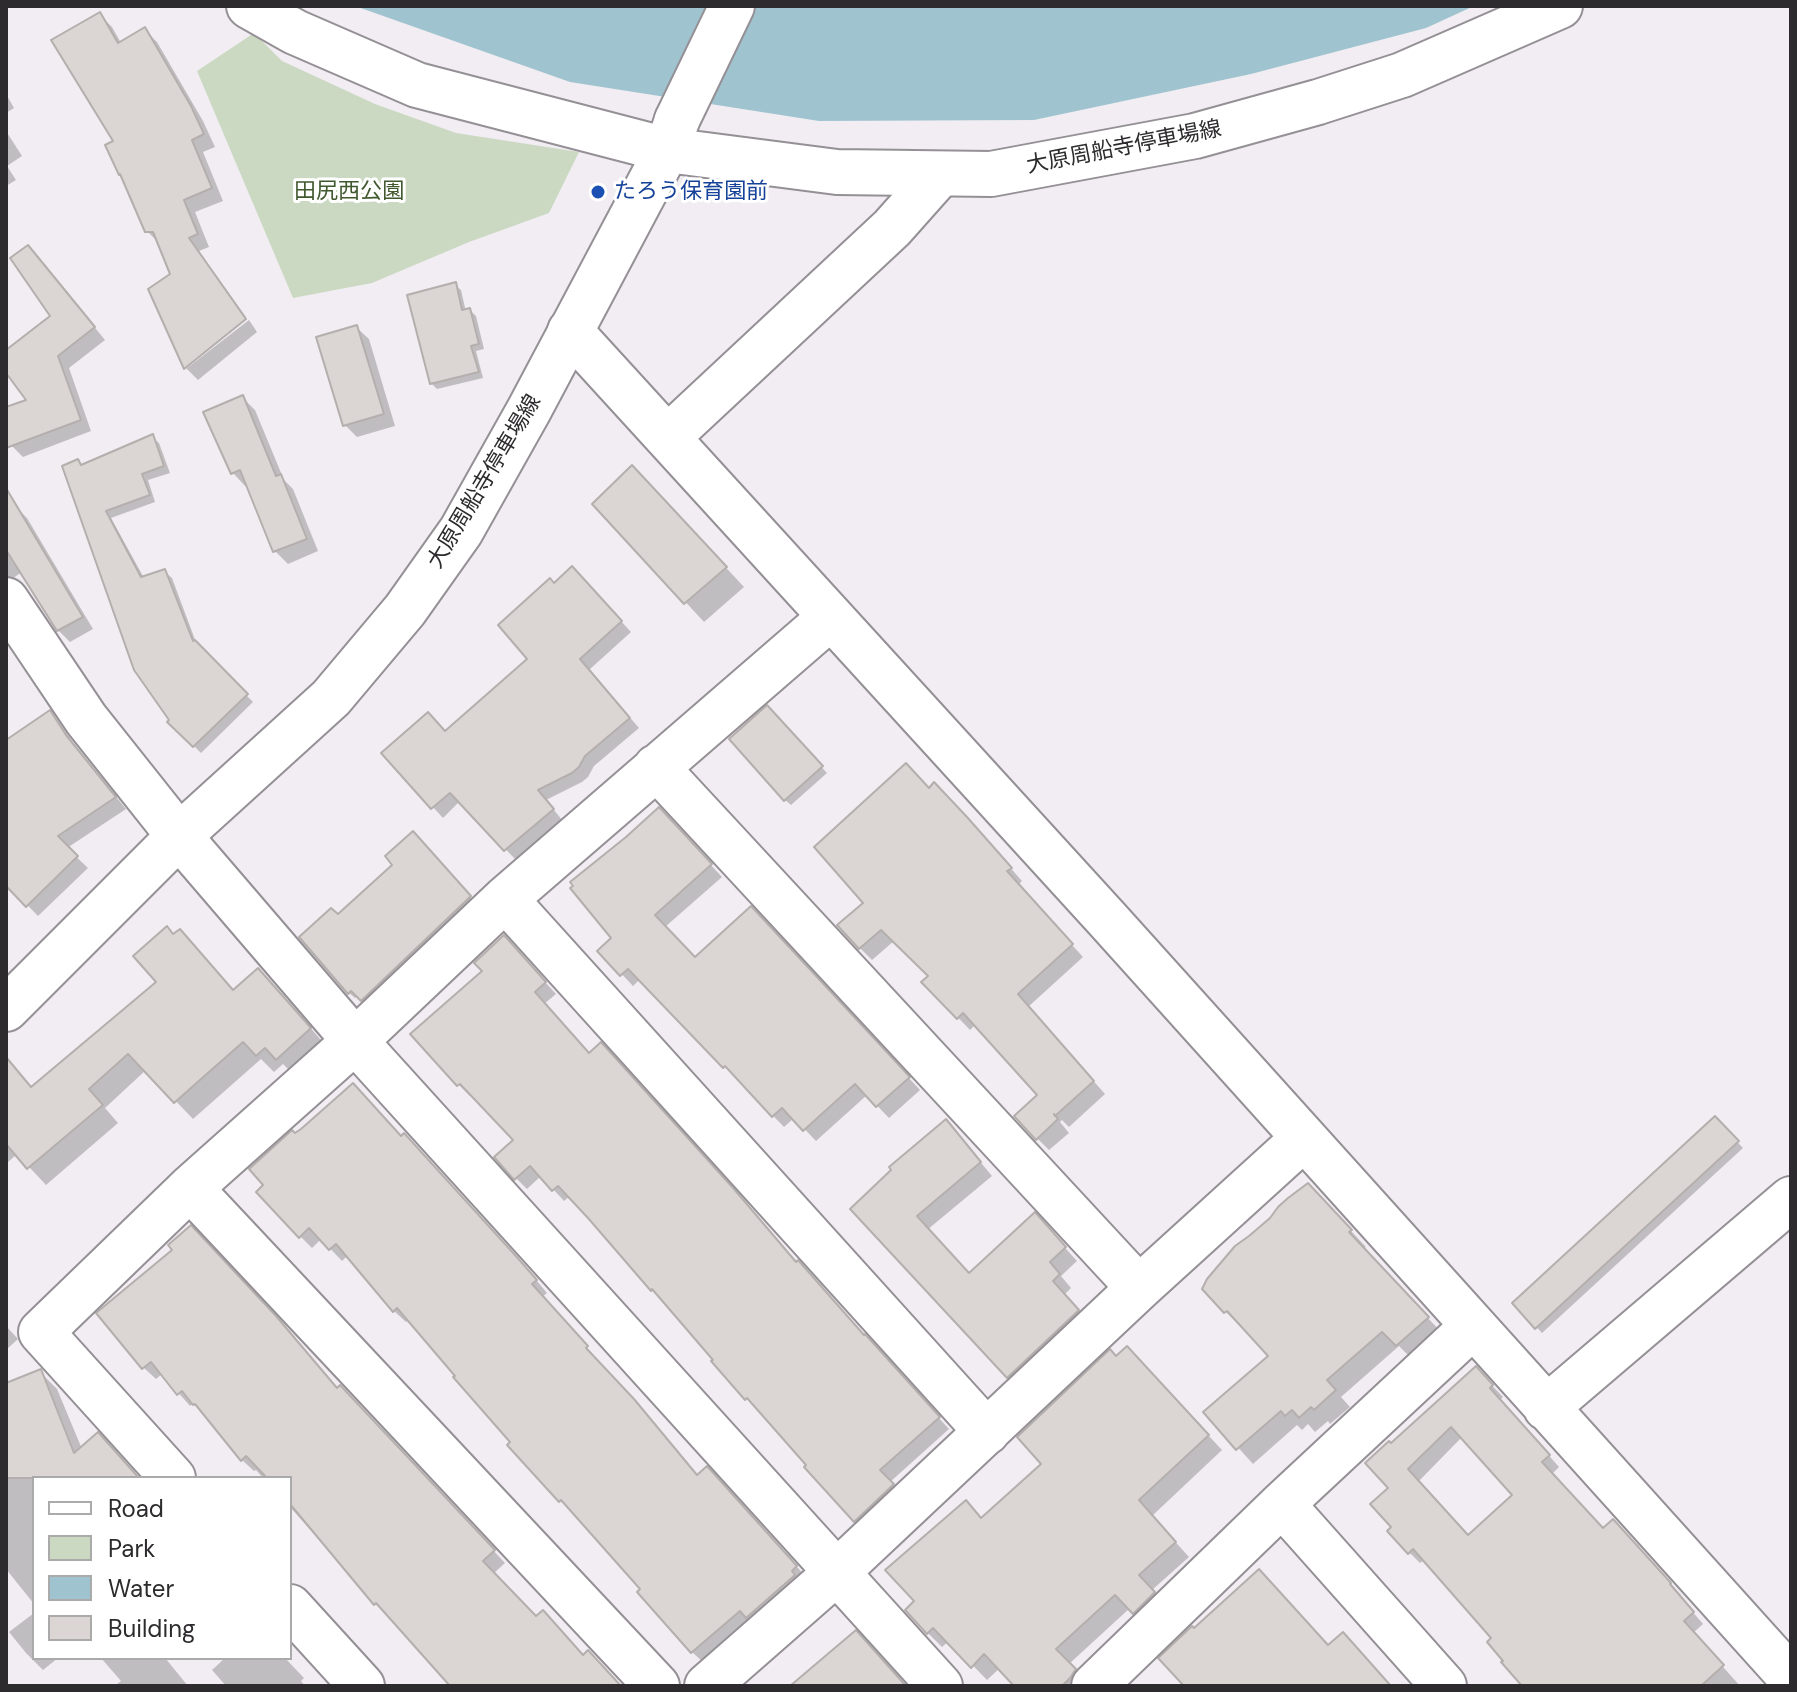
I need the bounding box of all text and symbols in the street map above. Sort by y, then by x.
street label: 大原周船寺停車場線 [1024,116,1224,180]
park label: 田尻西公園 [294,179,404,205]
place label: たろう保育園前 [614,179,768,205]
marker: たろう保育園前 [589,183,607,201]
street label: 大原周船寺停車場線 [423,390,547,574]
legend [32,1476,292,1660]
text: Road [108,1493,164,1524]
text: Park [108,1533,155,1564]
text: Water [108,1573,174,1604]
text: Building [108,1613,195,1644]

